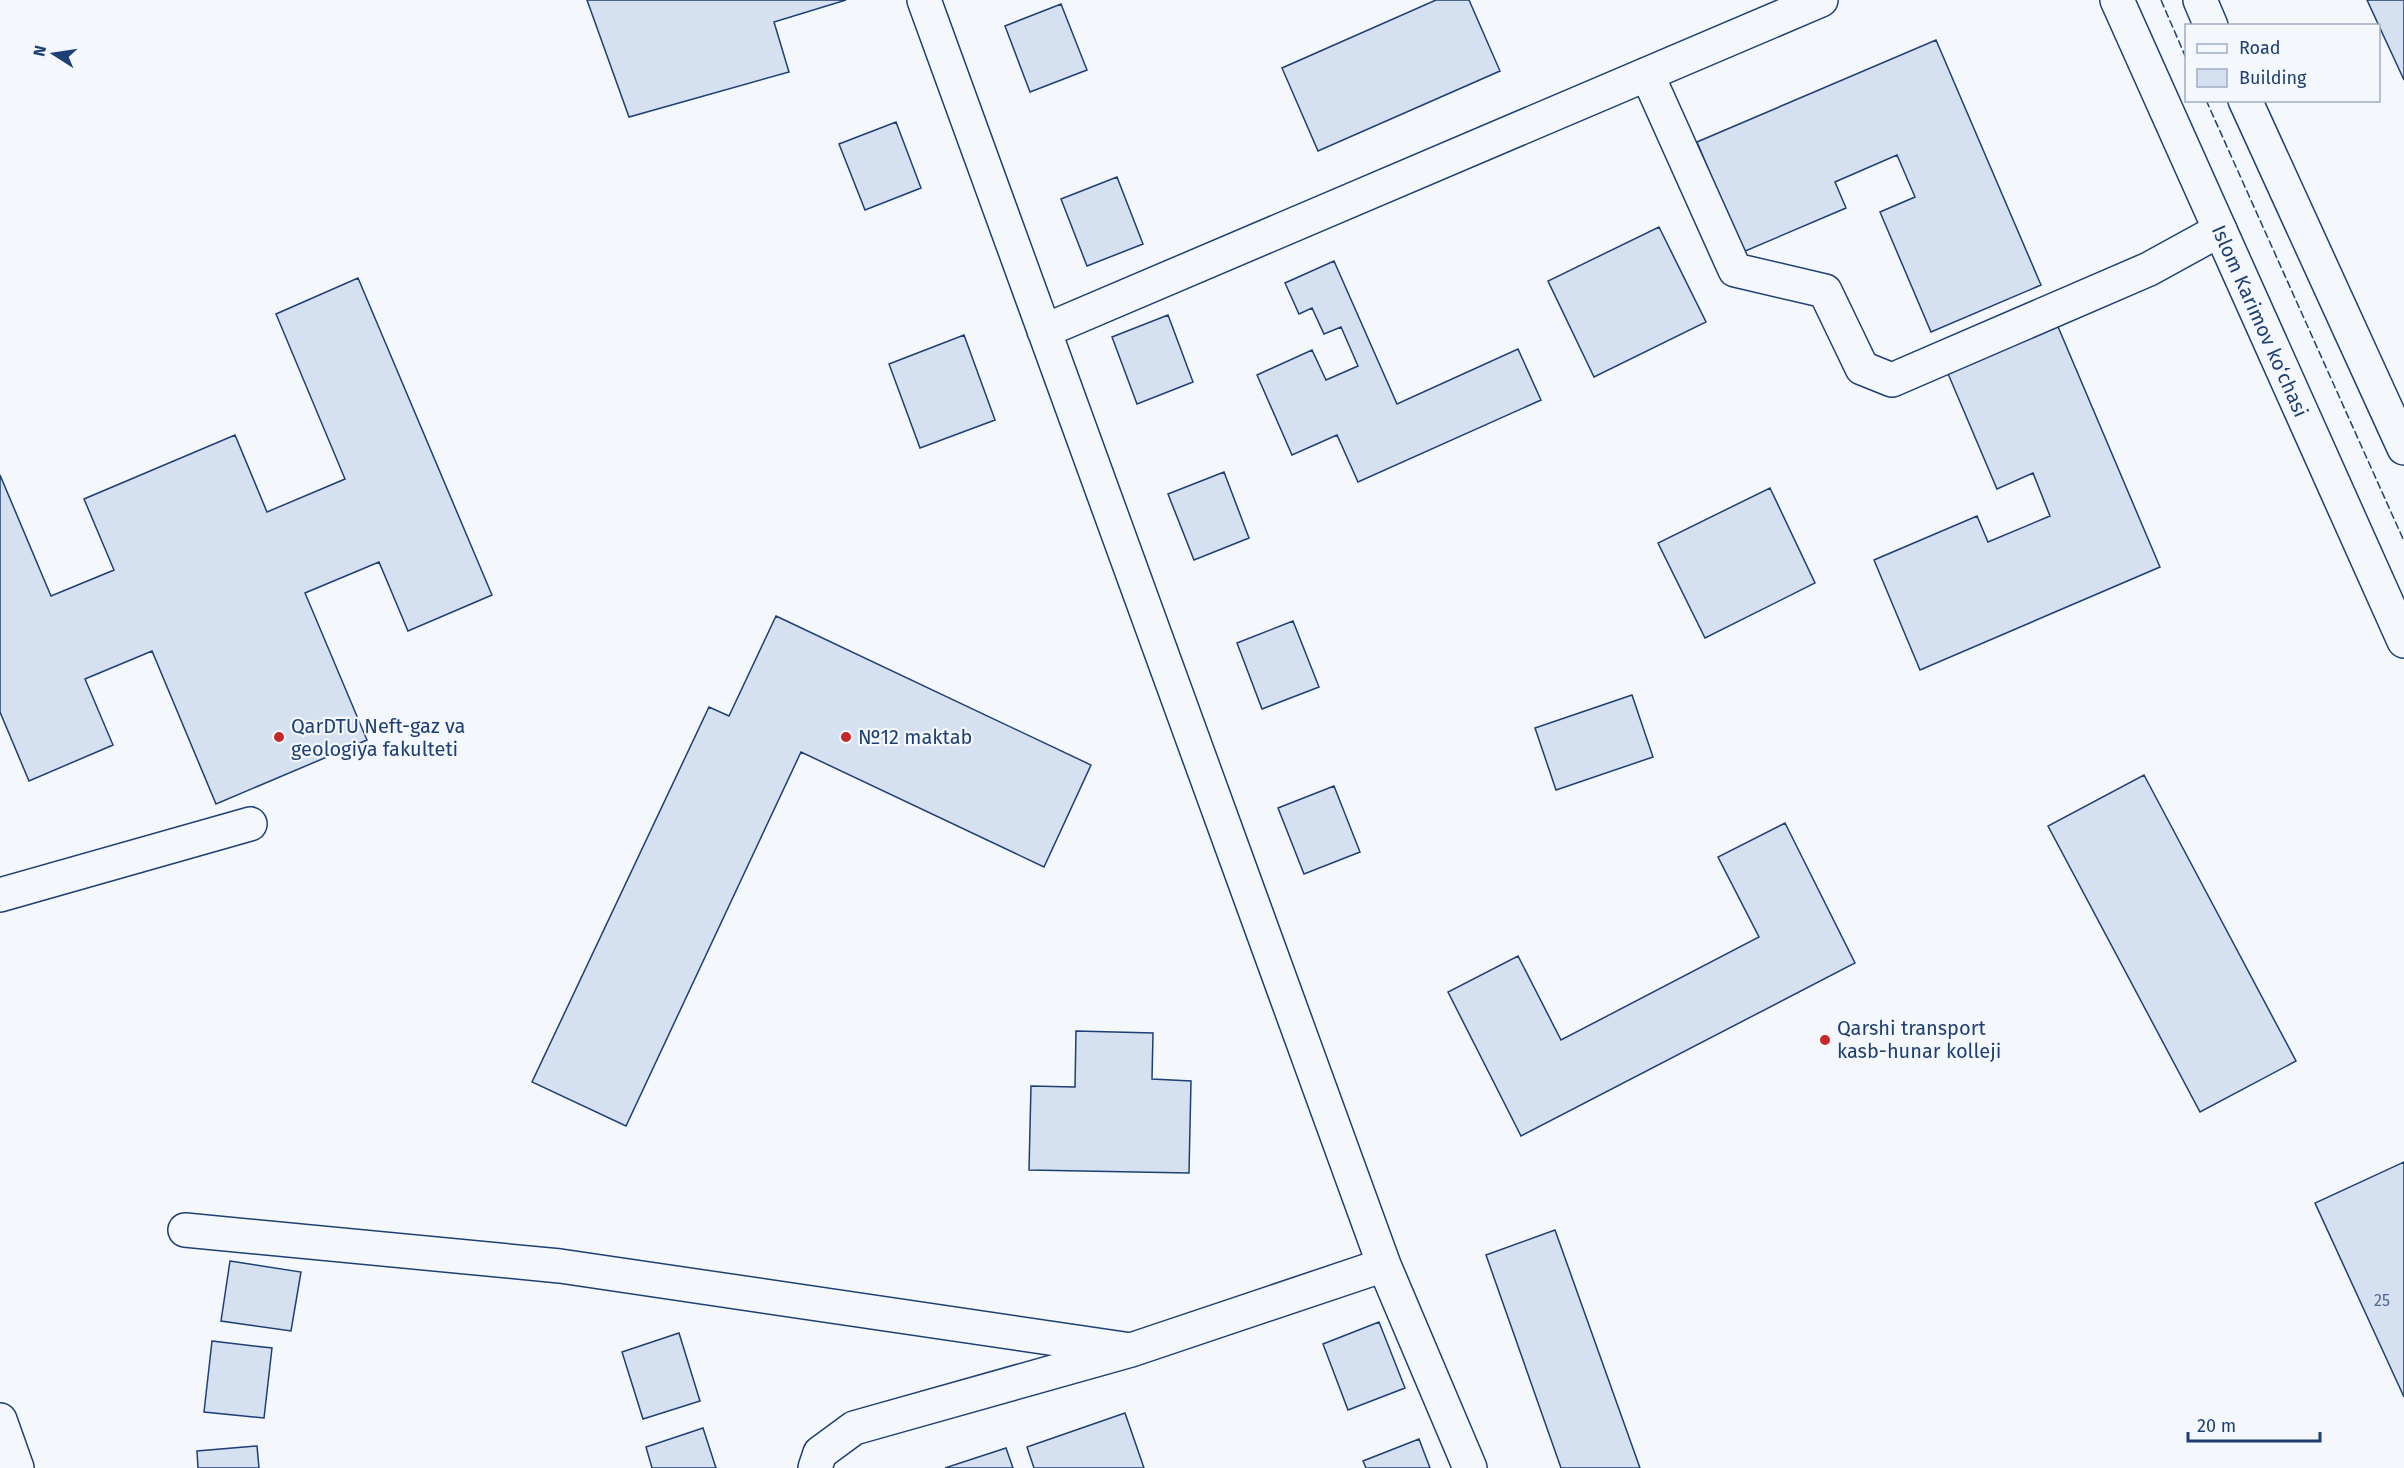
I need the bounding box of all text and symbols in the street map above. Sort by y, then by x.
north arrow [24,24,84,84]
legend [2185,24,2380,102]
text: Road [2239,37,2281,59]
text: N [29,44,50,58]
text: Building [2239,67,2307,89]
street label: Islom Karimov ko‘chasi [2207,221,2313,421]
place label: QarDTU Neft-gaz va geologiya fakulteti [291,714,465,761]
place label: №12 maktab [858,725,972,749]
marker: QarDTU Neft-gaz va geologiya fakulteti [272,730,286,744]
marker: №12 maktab [839,730,853,744]
place label: Qarshi transport kasb-hunar kolleji [1837,1016,2001,1063]
marker: Qarshi transport kasb-hunar kolleji [1818,1033,1832,1047]
house number: 25 [2374,1291,2390,1310]
scale bar [2188,1405,2320,1443]
text: 20 m [2197,1415,2236,1437]

